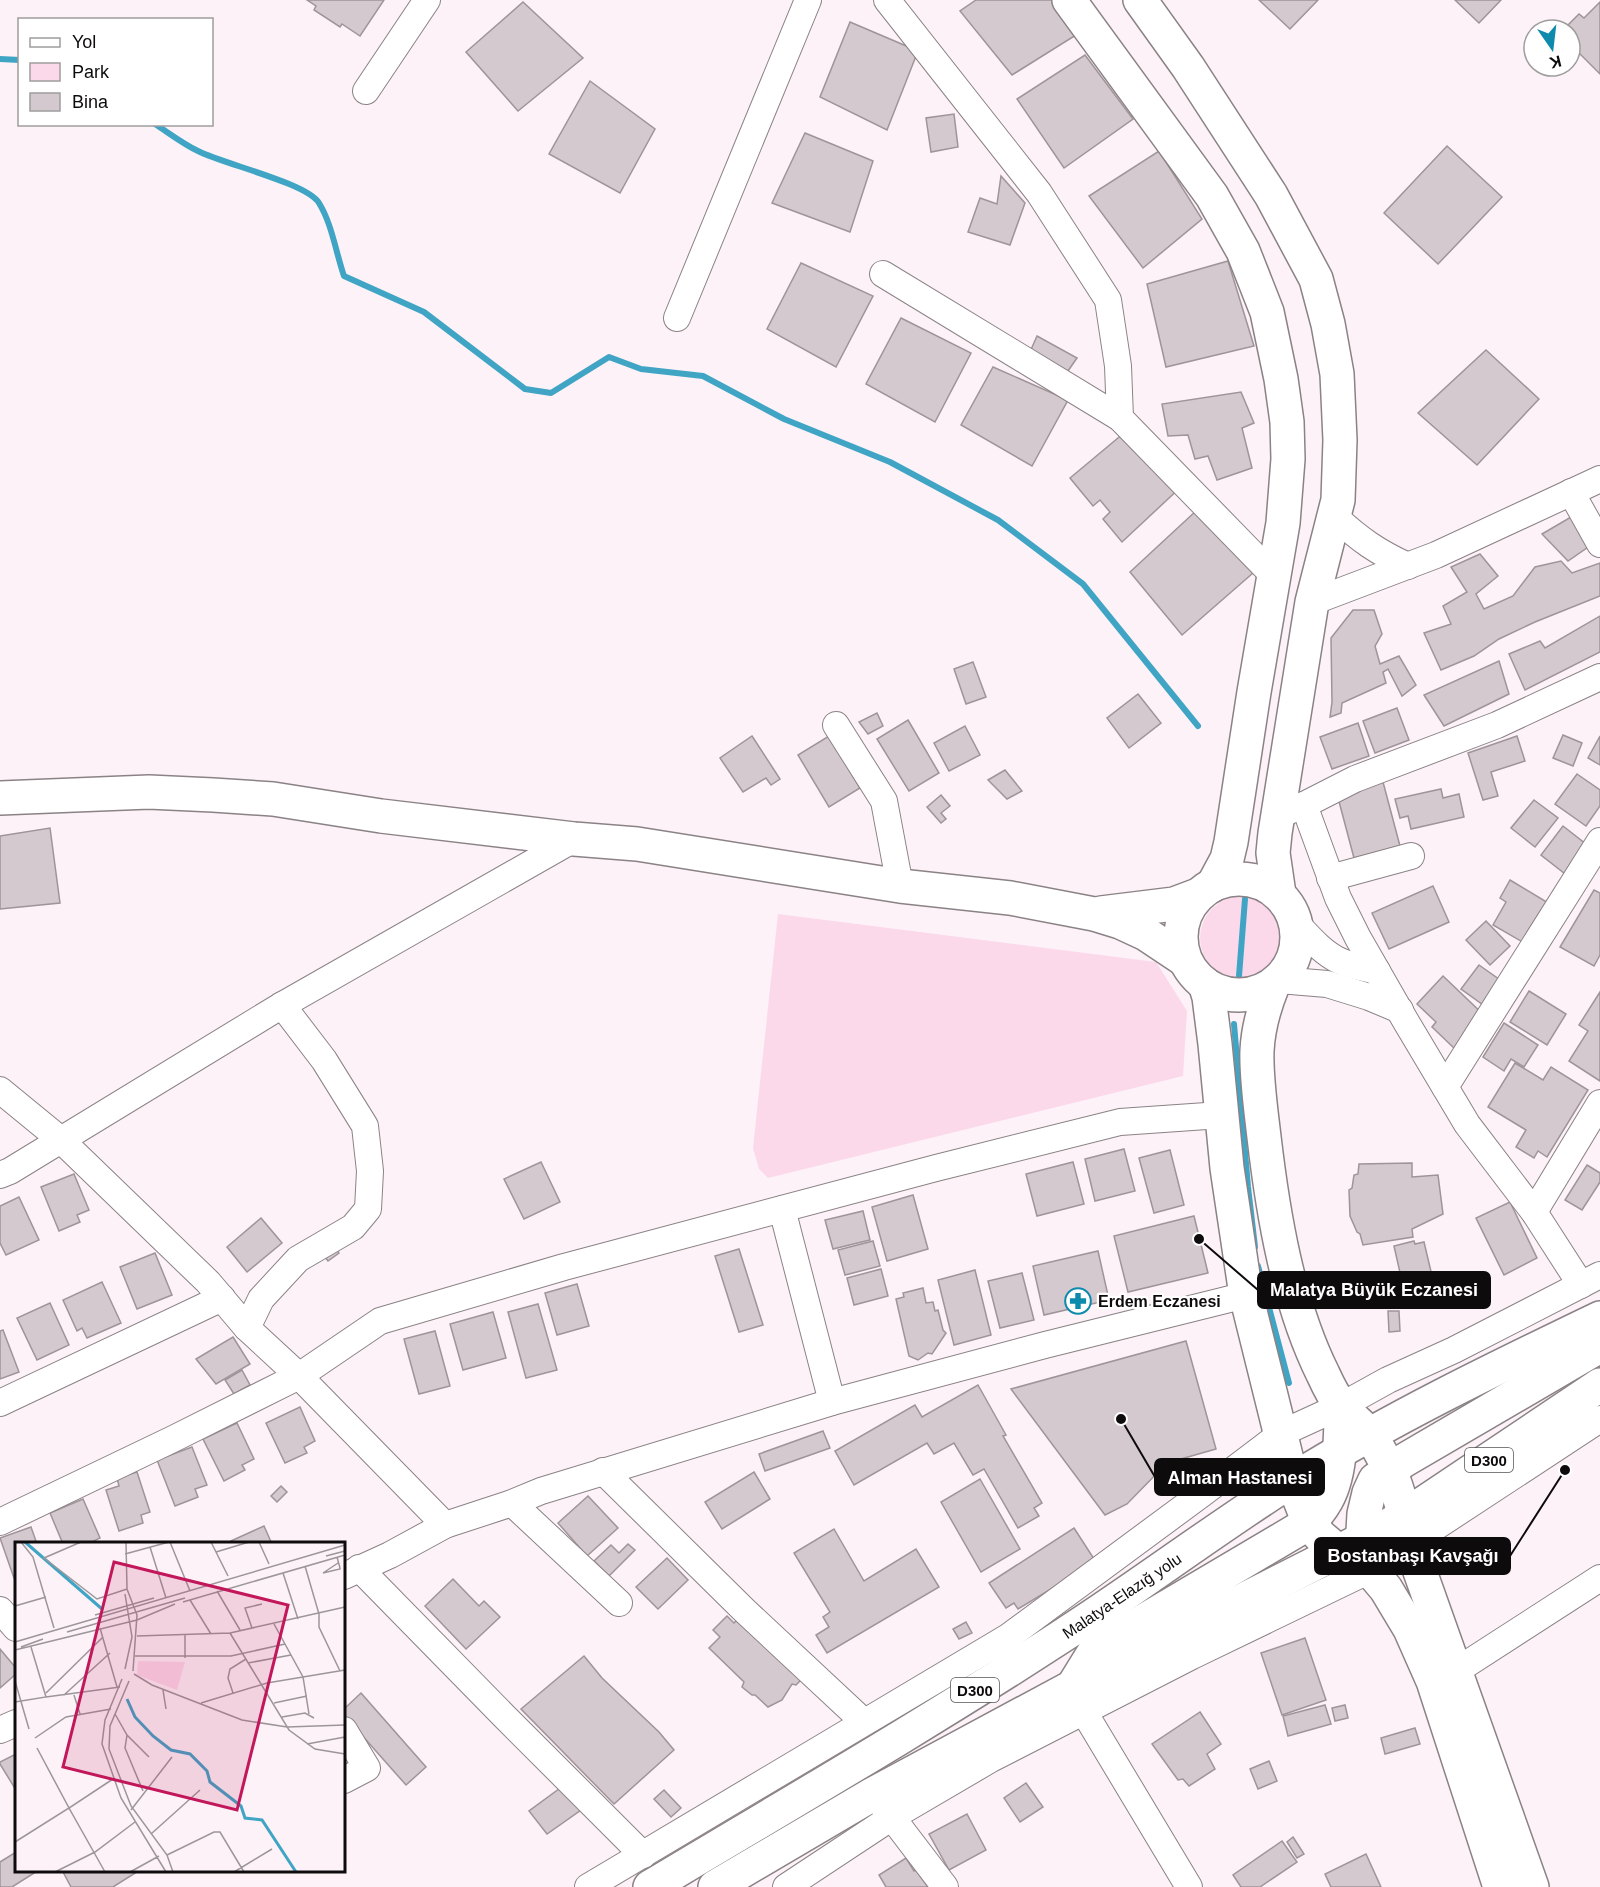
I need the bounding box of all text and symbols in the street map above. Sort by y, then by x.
legend [18,18,213,126]
north arrow [1522,18,1582,78]
text: Yol [72,32,96,52]
text: K [1547,52,1563,72]
text: Park [72,62,110,82]
text: Bina [72,92,109,112]
callout: Malatya Büyük Eczanesi [1258,1272,1490,1308]
text: Malatya Büyük Eczanesi [1270,1280,1478,1300]
pharmacy icon: Erdem Eczanesi [1063,1286,1093,1316]
place label: Erdem Eczanesi [1098,1293,1221,1310]
road number: D300 [1465,1448,1513,1472]
callout: Alman Hastanesi [1155,1459,1324,1495]
text: Alman Hastanesi [1167,1468,1313,1488]
callout: Bostanbaşı Kavşağı [1315,1538,1510,1574]
inset map [15,1542,345,1872]
text: Bostanbaşı Kavşağı [1327,1546,1499,1566]
street label: Malatya-Elazığ yolu [1059,1550,1185,1642]
road number: D300 [951,1678,999,1702]

